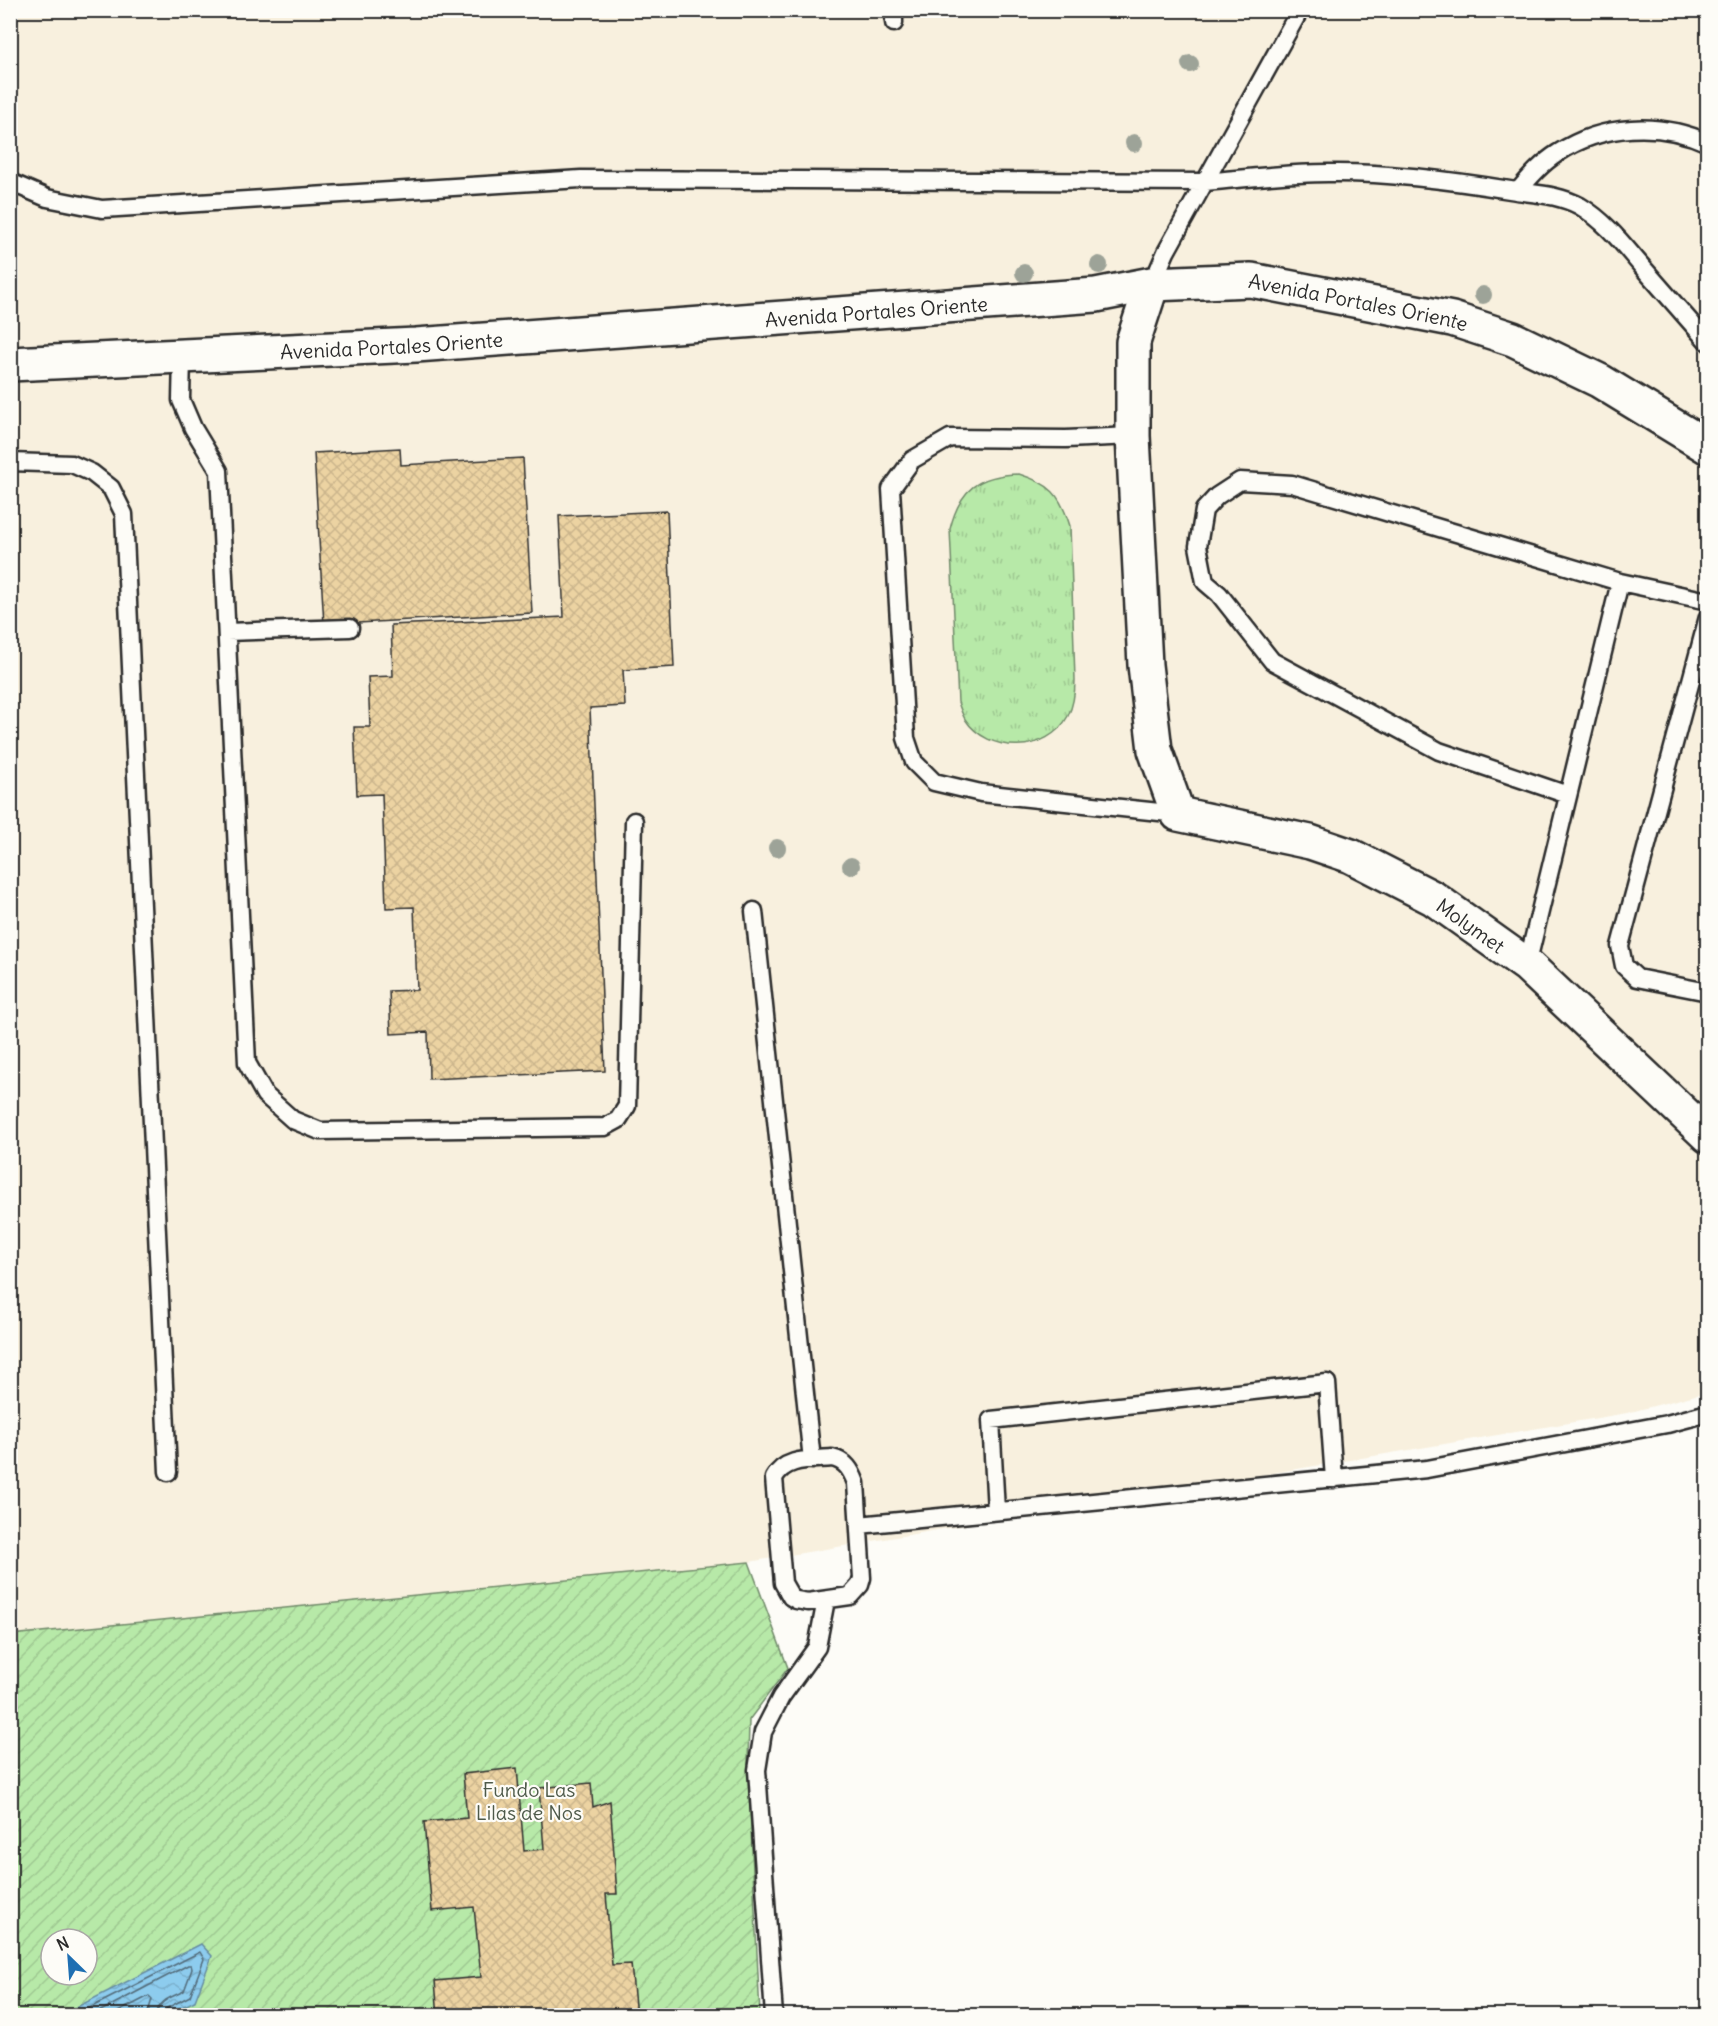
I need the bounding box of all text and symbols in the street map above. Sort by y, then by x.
street label: Avenida Portales Oriente [1247,267,1472,336]
street label: Avenida Portales Oriente [764,291,989,332]
street label: Avenida Portales Oriente [280,326,504,364]
street label: Molymet [1432,892,1510,958]
park label: Fundo Las Lilas de Nos [476,1777,582,1825]
north arrow [39,1927,99,1987]
text: N [53,1932,72,1955]

